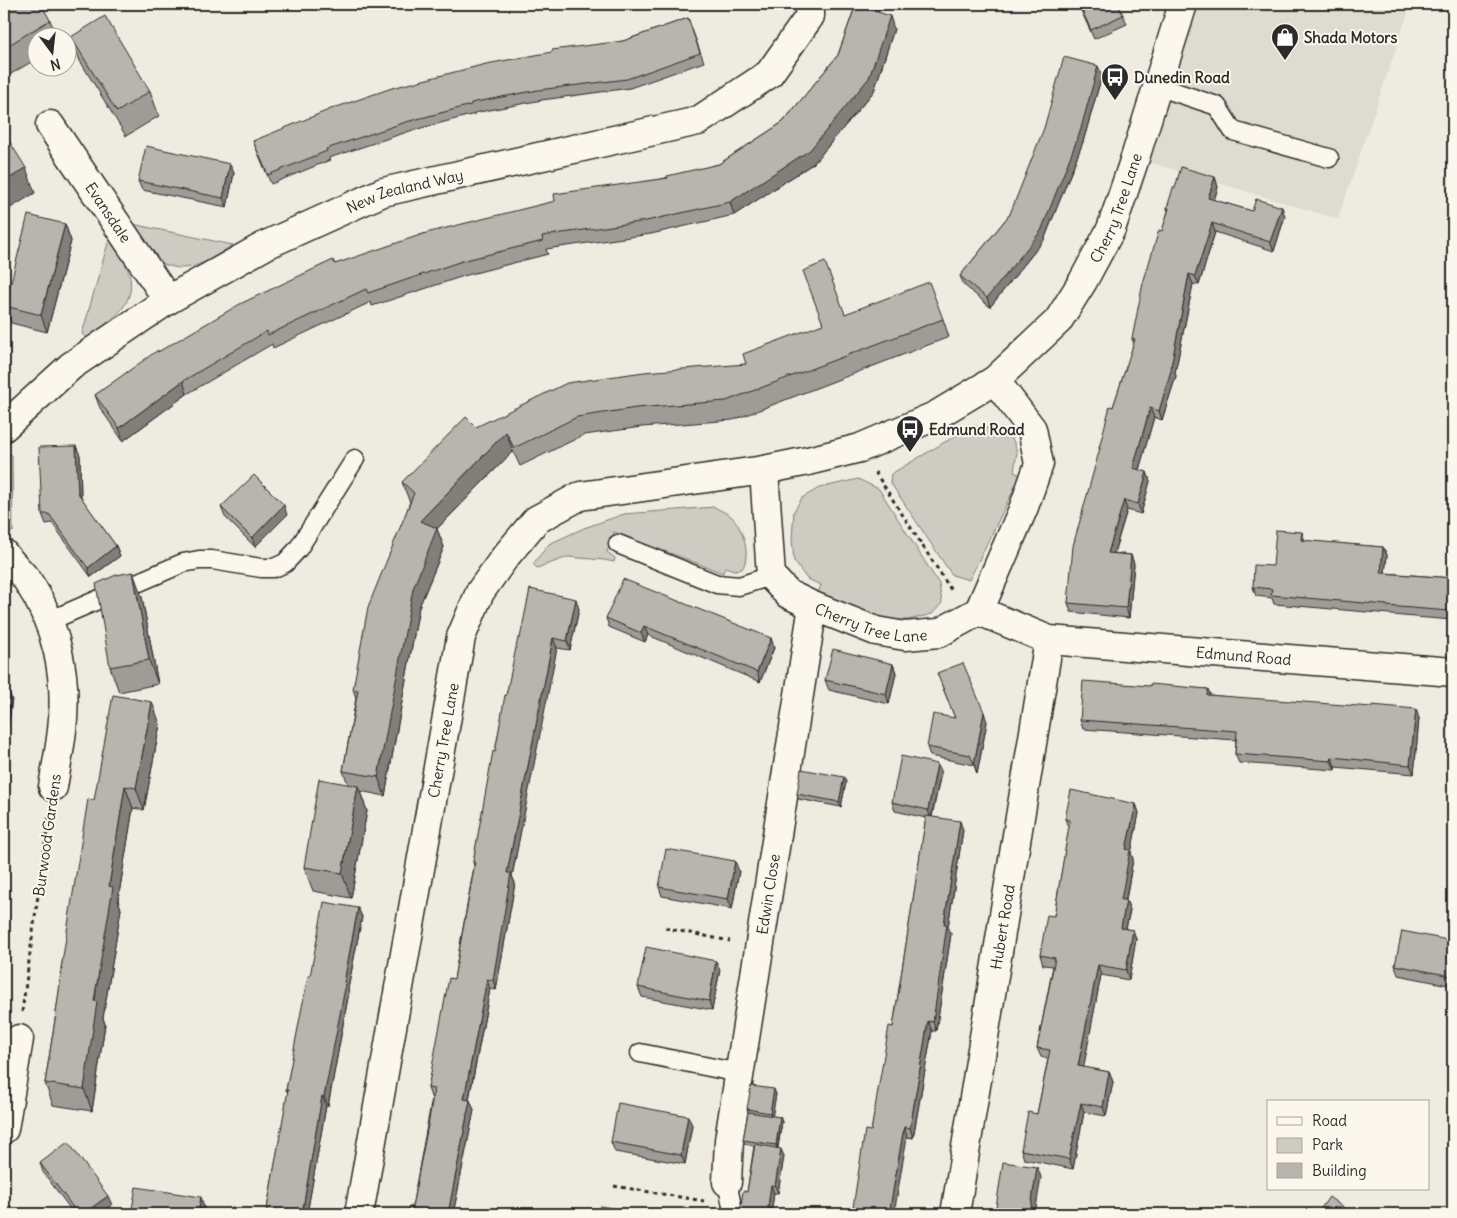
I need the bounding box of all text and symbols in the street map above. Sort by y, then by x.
shop icon: Shada Motors [1270,22,1300,61]
north arrow [28,28,78,78]
place label: Shada Motors [1304,28,1397,47]
text: N [48,55,62,75]
bus stop icon: Dunedin Road [1100,62,1130,101]
place label: Dunedin Road [1134,68,1230,87]
street label: Cherry Tree Lane [1085,151,1145,266]
street label: New Zealand Way [343,165,465,217]
street label: Evansdale [82,178,136,246]
bus stop icon: Edmund Road [895,414,925,453]
place label: Edmund Road [929,420,1025,439]
street label: Cherry Tree Lane [812,598,928,646]
street label: Edmund Road [1195,642,1292,669]
street label: Cherry Tree Lane [423,681,462,799]
street label: Burwood Gardens [29,772,65,897]
street label: Edwin Close [752,852,783,936]
street label: Hubert Road [986,883,1018,971]
legend [1267,1100,1430,1190]
text: Road [1312,1111,1347,1130]
text: Park [1312,1135,1343,1154]
text: Building [1312,1161,1367,1180]

